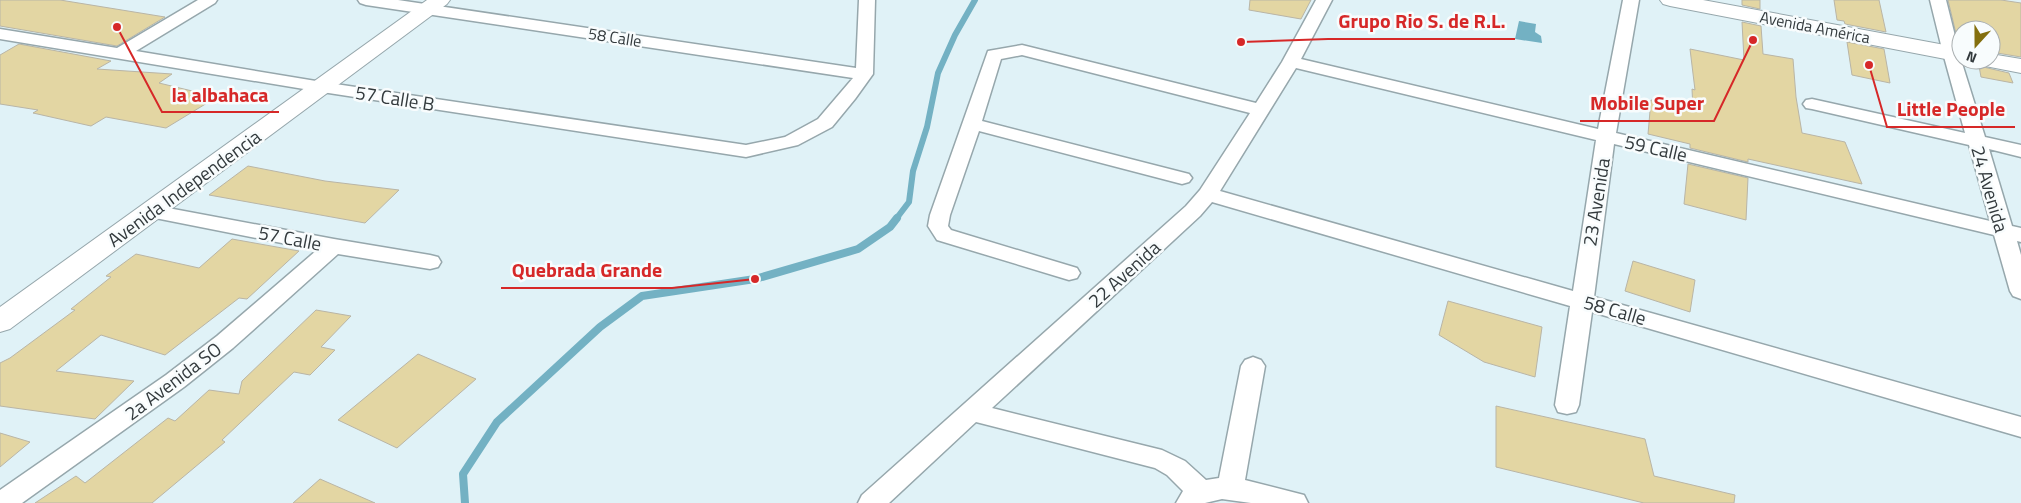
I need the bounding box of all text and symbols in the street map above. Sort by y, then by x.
callout: Grupo Rio S. de R.L. [1328,4,1515,39]
text: Grupo Rio S. de R.L. [1338,5,1506,36]
street label: Avenida América [1758,5,1872,49]
north arrow [1951,20,2001,70]
street label: 58 Calle [587,21,643,53]
text: N [1963,46,1979,69]
callout: la albahaca [162,77,279,112]
street label: 57 Calle B [354,77,437,118]
text: la albahaca [171,79,269,110]
callout: Mobile Super [1580,86,1714,121]
text: Mobile Super [1590,87,1705,118]
callout: Little People [1887,92,2015,127]
text: Little People [1897,93,2005,124]
street label: Avenida Independencia [101,122,267,253]
street label: 59 Calle [1622,126,1690,169]
street label: 24 Avenida [1964,142,2017,236]
street label: 23 Avenida [1574,155,1617,248]
street label: 57 Calle [256,217,324,258]
street label: 22 Avenida [1081,233,1167,314]
callout: Quebrada Grande [501,253,672,288]
text: Quebrada Grande [512,254,662,285]
street label: 58 Calle [1581,287,1650,332]
street label: 2a Avenida SO [118,334,227,427]

